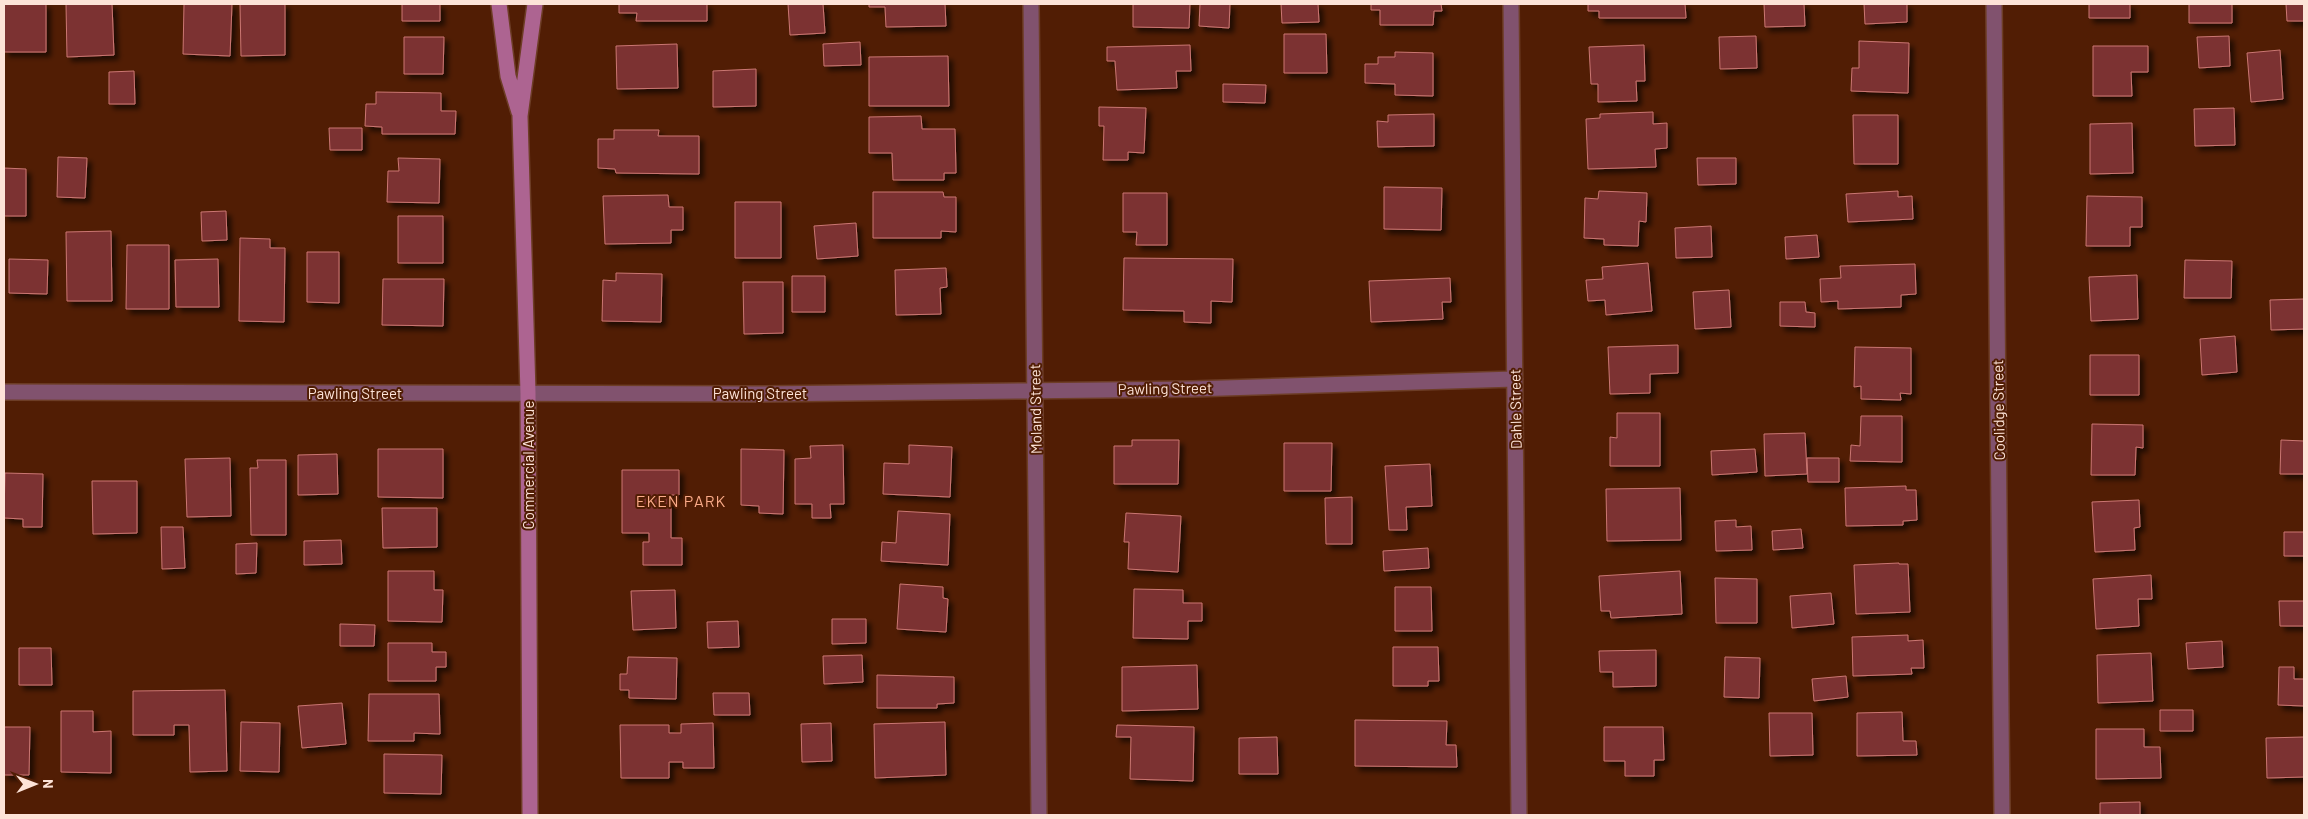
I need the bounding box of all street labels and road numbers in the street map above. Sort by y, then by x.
street label: Coolidge Street [1988,359,2008,461]
street label: Moland Street [1025,364,1045,454]
street label: Dahle Street [1505,369,1525,449]
street label: Pawling Street [1118,378,1212,398]
street label: Pawling Street [308,384,402,402]
street label: Pawling Street [713,384,807,402]
street label: Commercial Avenue [519,401,537,529]

